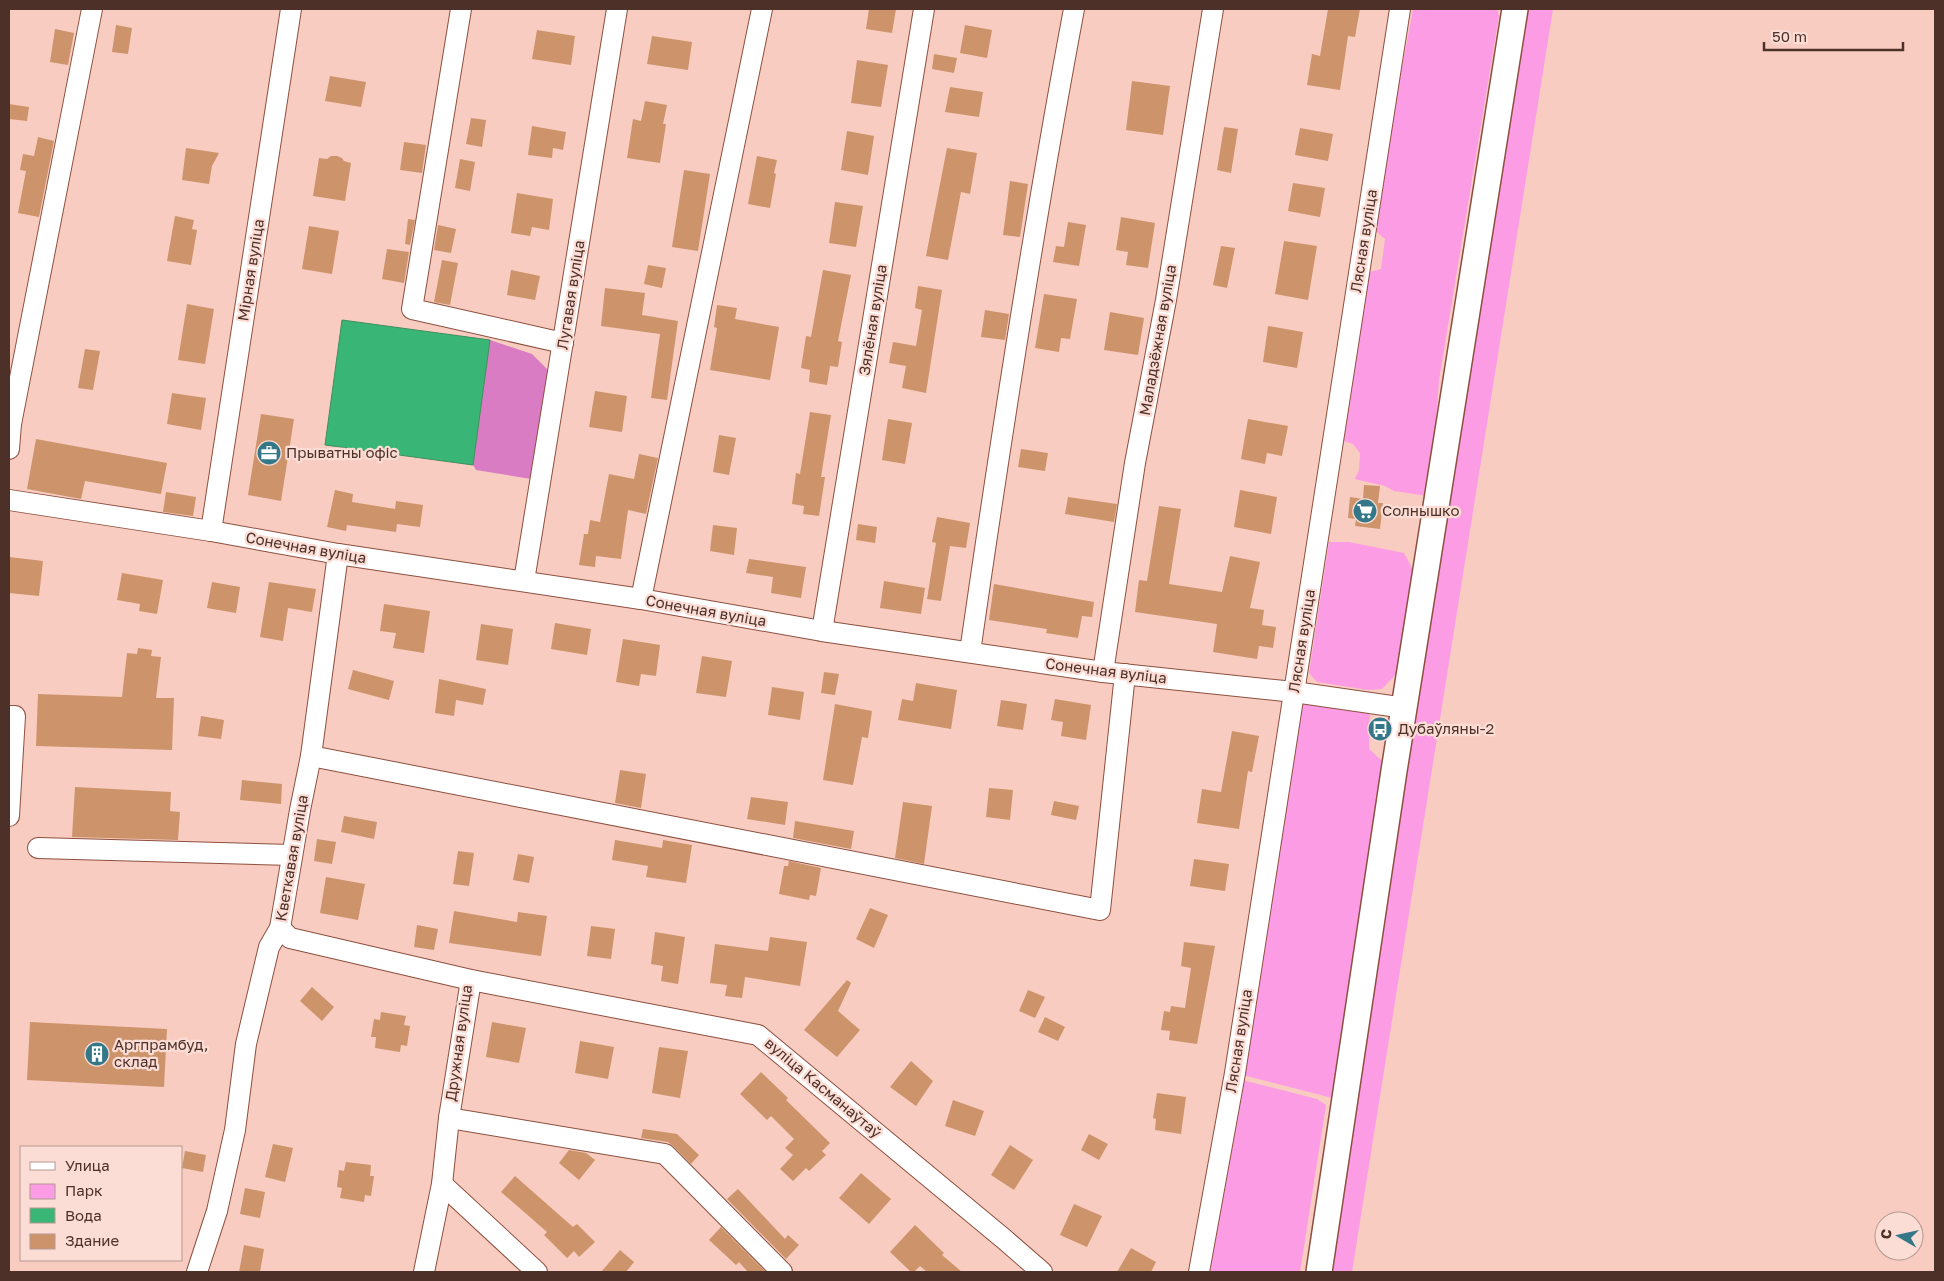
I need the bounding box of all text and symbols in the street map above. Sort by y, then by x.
scale bar [1764,20,1903,52]
text: 50 m [1772,27,1807,45]
street label: Лясная вуліца [1346,188,1380,294]
street label: Мірная вуліца [233,218,267,322]
street label: Лугавая вуліца [552,239,588,351]
street label: Зялёная вуліца [854,263,890,377]
street label: Маладзёжная вуліца [1135,263,1179,417]
office icon: Прыватны офіс [256,440,282,466]
place label: Прыватны офіс [286,443,398,461]
supermarket icon: Солнышко [1352,498,1378,524]
place label: Солнышко [1382,501,1459,519]
street label: Сонечная вуліца [244,528,368,566]
street label: Лясная вуліца [1284,588,1318,694]
street label: Сонечная вуліца [644,591,768,629]
street label: Сонечная вуліца [1044,654,1168,686]
bus stop icon: Дубаўляны-2 [1367,716,1393,742]
place label: Дубаўляны-2 [1398,719,1494,737]
street label: Кветкавая вуліца [271,793,311,922]
street label: Дружная вуліца [441,983,475,1102]
street label: Лясная вуліца [1221,988,1255,1094]
street label: вуліца Касманаўтаў [762,1033,886,1142]
place label: Аргпрамбуд, склад [114,1035,208,1070]
building icon: Аргпрамбуд, склад [84,1041,110,1067]
legend [20,1146,182,1261]
text: Улица [65,1156,110,1174]
text: Парк [65,1181,103,1199]
text: Вода [65,1206,102,1224]
north arrow [1874,1211,1924,1261]
text: С [1876,1228,1895,1240]
text: Здание [65,1231,119,1249]

